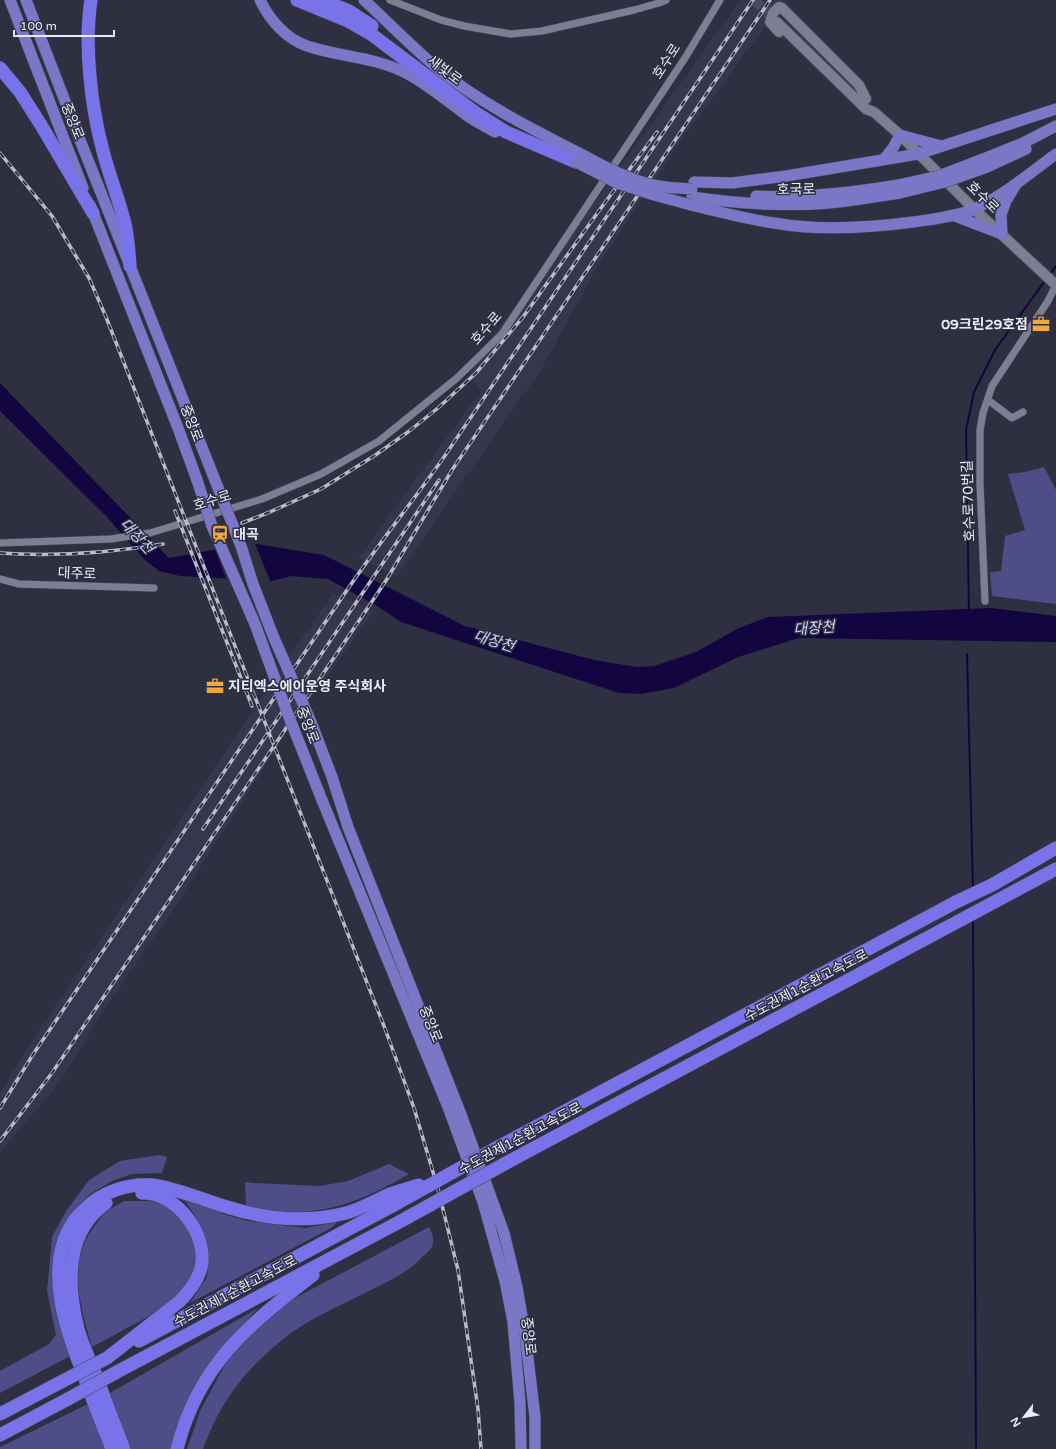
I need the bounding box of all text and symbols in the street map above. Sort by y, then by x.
scale bar [14,12,114,38]
text: 100 m [20,19,57,33]
street label: 호수로 [649,40,684,82]
street label: 새빛로 [424,52,465,89]
street label: 중앙로 [57,100,88,142]
street label: 호수로 [963,178,1003,217]
street label: 호국로 [777,181,816,198]
street label: 호수로 [467,308,506,348]
office icon: 09크린29호점 [1031,314,1051,334]
place label: 09크린29호점 [941,316,1028,333]
street label: 중앙로 [177,402,206,444]
street label: 호수로70번길 [959,460,978,542]
street label: 호수로 [191,487,233,514]
water label: 대장천 [116,515,159,559]
station icon: 대곡 [210,524,230,544]
place label: 대곡 [233,526,259,543]
street label: 대주로 [57,564,97,583]
water label: 대장천 [793,617,837,638]
water label: 대장천 [472,626,519,656]
office icon: 지티엑스에이운영 주식회사 [205,676,225,696]
place label: 지티엑스에이운영 주식회사 [228,678,386,695]
street label: 중앙로 [293,704,322,746]
street label: 수도권제1순환고속도로 [742,946,871,1025]
street label: 중앙로 [415,1003,446,1045]
street label: 수도권제1순환고속도로 [456,1099,585,1178]
street label: 수도권제1순환고속도로 [171,1252,300,1331]
street label: 중앙로 [518,1316,539,1356]
north arrow [1004,1397,1044,1437]
text: N [1008,1415,1024,1429]

